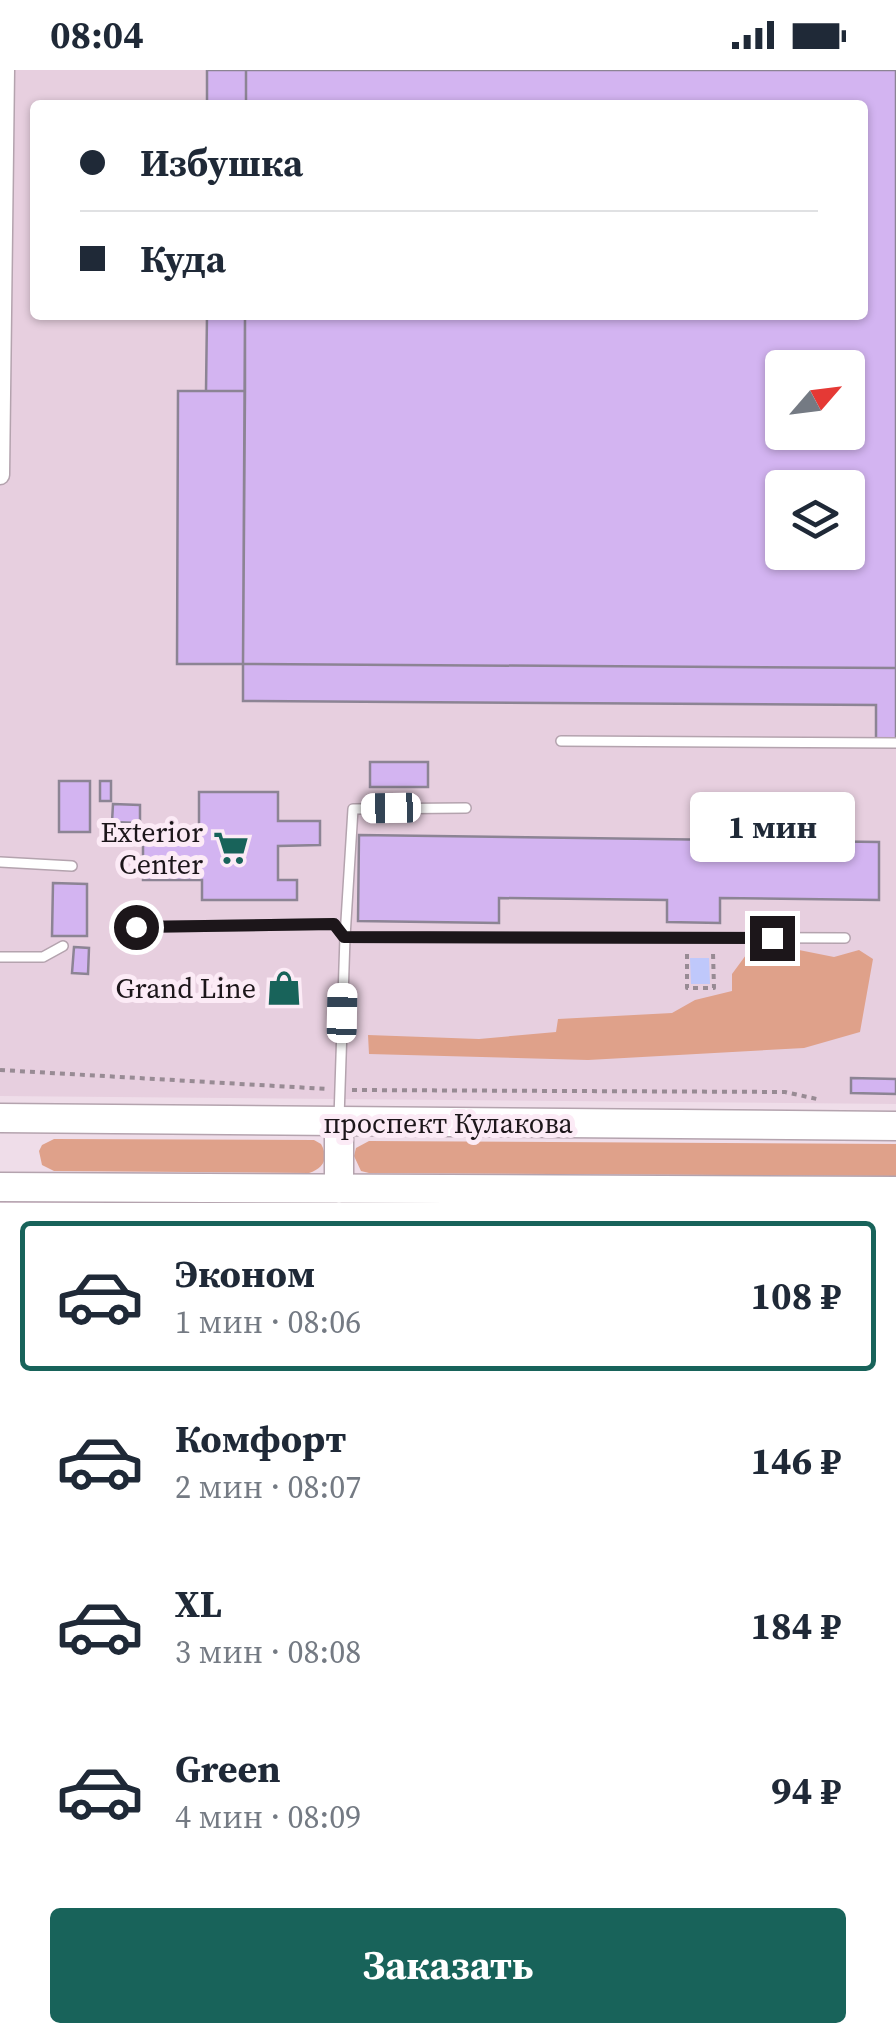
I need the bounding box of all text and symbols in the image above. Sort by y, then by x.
text: 08:04 [50,9,144,61]
text: Избушка [140,137,303,189]
text: Куда [140,233,226,285]
north arrow [765,350,865,450]
map controls [765,350,865,570]
button: layers [765,470,865,570]
car [361,792,421,824]
callout: 1 мин [690,793,854,863]
text: 1 мин [728,805,817,849]
place label: Exterior Center [101,813,203,883]
supermarket icon: Exterior Center [212,829,250,867]
route start [114,905,159,950]
route end [750,916,795,961]
place label: Grand Line [116,969,256,1007]
shop icon: Grand Line [265,969,303,1007]
car [326,983,358,1043]
street label: проспект Кулакова [323,1104,574,1142]
text: Эконом [175,1248,315,1300]
icon: car [55,1251,145,1341]
text: 108 ₽ [750,1270,841,1322]
text: 1 мин · 08:06 [175,1300,361,1344]
text: Комфорт [175,1413,346,1465]
icon: car [55,1416,145,1506]
text: 146 ₽ [750,1435,841,1487]
text: 2 мин · 08:07 [175,1465,361,1509]
text: XL [175,1578,222,1630]
icon: car [55,1581,145,1671]
text: 184 ₽ [750,1600,841,1652]
text: 3 мин · 08:08 [175,1630,361,1674]
text: Green [175,1743,281,1795]
icon: car [55,1746,145,1836]
text: 94 ₽ [771,1765,841,1817]
text: 4 мин · 08:09 [175,1795,361,1839]
button: Заказать [50,1908,846,2023]

